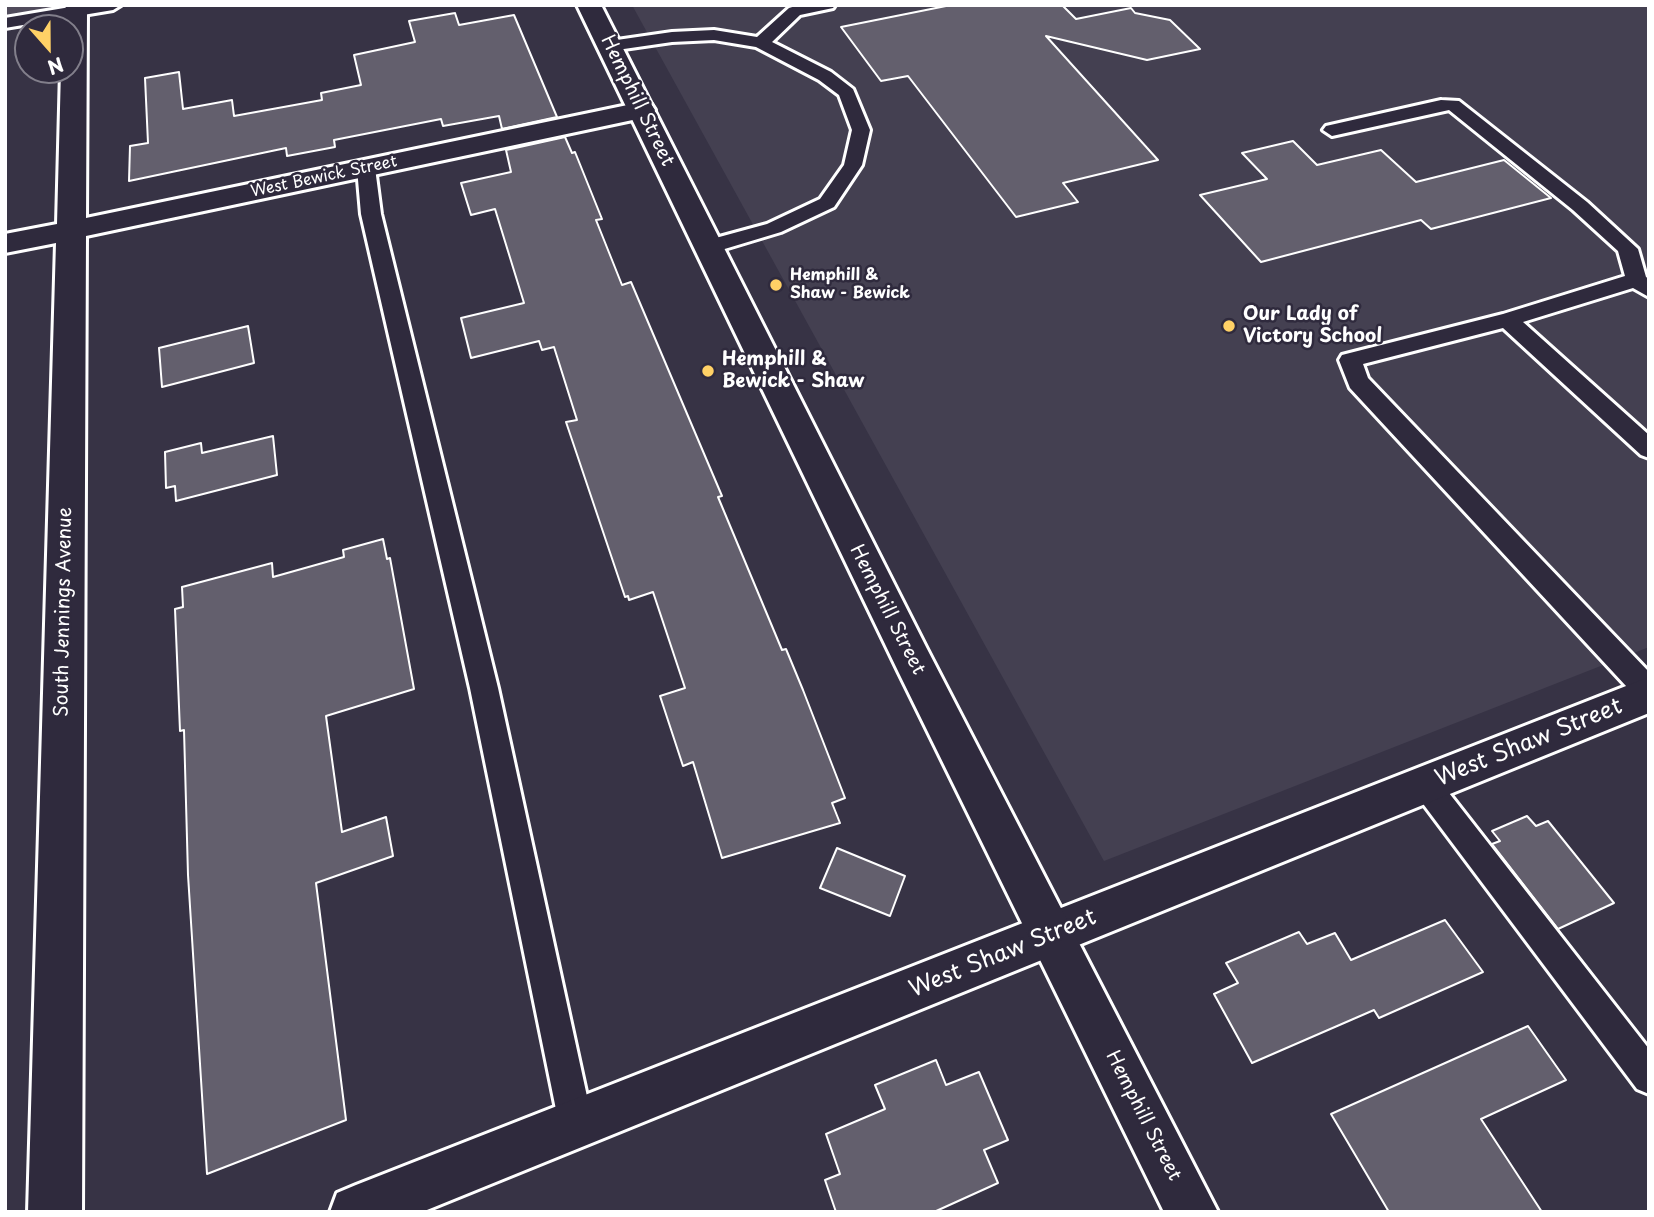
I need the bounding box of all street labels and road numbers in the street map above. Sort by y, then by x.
street label: Hemphill Street [595,32,679,170]
street label: West Bewick Street [249,152,399,202]
street label: South Jennings Avenue [51,507,77,717]
street label: Hemphill Street [844,541,930,679]
street label: West Shaw Street [1432,693,1626,793]
street label: West Shaw Street [906,904,1100,1004]
street label: Hemphill Street [1100,1047,1186,1185]

